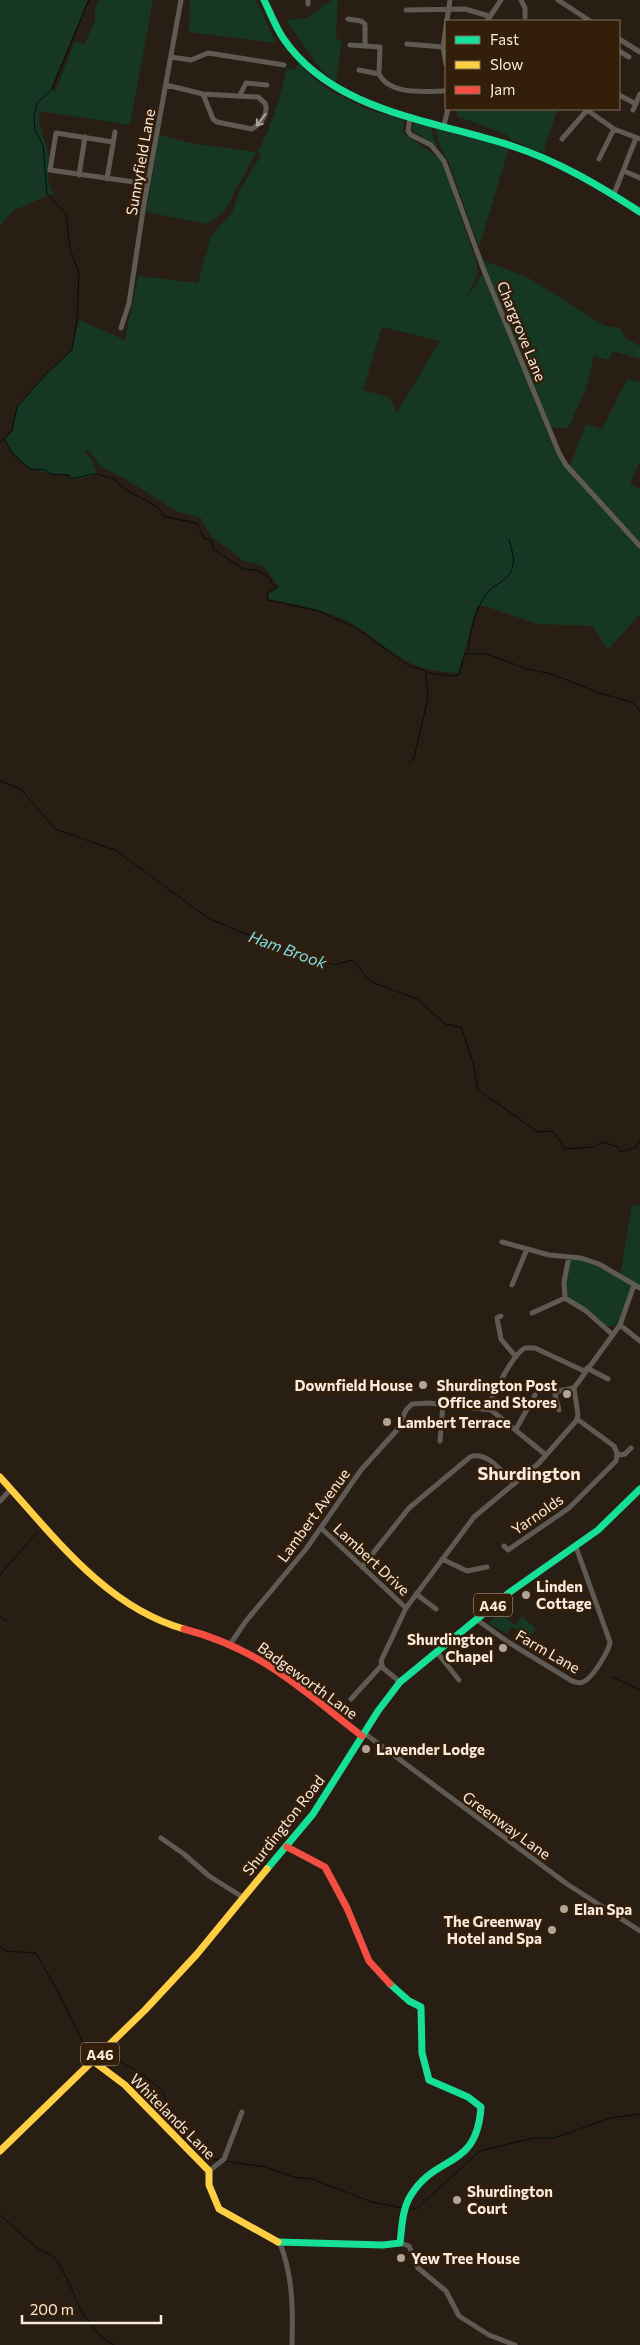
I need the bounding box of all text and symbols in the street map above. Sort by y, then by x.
legend [445,20,620,110]
text: Fast [490,30,519,48]
text: Slow [490,55,523,73]
text: Jam [490,80,515,98]
street label: Sunnyfield Lane [122,107,158,217]
one-way arrow [256,113,267,126]
street label: Chargrove Lane [494,278,550,384]
water label: Ham Brook [246,926,330,972]
place label: Downfield House [295,1376,413,1394]
place label: Shurdington Post Office and Stores [437,1376,557,1411]
marker: Downfield House [417,1379,429,1391]
marker: Shurdington Post Office and Stores [561,1388,573,1400]
place label: Lambert Terrace [397,1413,511,1431]
marker: Lambert Terrace [381,1416,393,1428]
district label: Shurdington [477,1462,581,1484]
street label: Lambert Avenue [273,1465,353,1565]
street label: Yarnolds [508,1490,566,1538]
street label: Lambert Drive [330,1519,414,1599]
place label: Linden Cottage [536,1577,592,1612]
marker: Linden Cottage [520,1589,532,1601]
road number: A46 [474,1594,512,1616]
street label: Farm Lane [513,1625,583,1677]
place label: Shurdington Chapel [407,1630,493,1665]
street label: Badgeworth Lane [255,1638,362,1722]
marker: Shurdington Chapel [497,1642,509,1654]
place label: Lavender Lodge [376,1740,485,1758]
marker: Lavender Lodge [360,1743,372,1755]
street label: Shurdington Road [238,1771,328,1879]
street label: Greenway Lane [460,1787,554,1863]
place label: Elan Spa [574,1900,632,1918]
marker: Elan Spa [558,1903,570,1915]
place label: The Greenway Hotel and Spa [443,1912,543,1947]
marker: The Greenway Hotel and Spa [546,1924,558,1936]
road number: A46 [81,2042,119,2066]
street label: Whitelands Lane [127,2070,219,2162]
place label: Shurdington Court [467,2182,553,2217]
marker: Shurdington Court [451,2194,463,2206]
place label: Yew Tree House [411,2249,520,2267]
marker: Yew Tree House [395,2252,407,2264]
scale bar [22,2292,161,2324]
text: 200 m [30,2300,74,2318]

